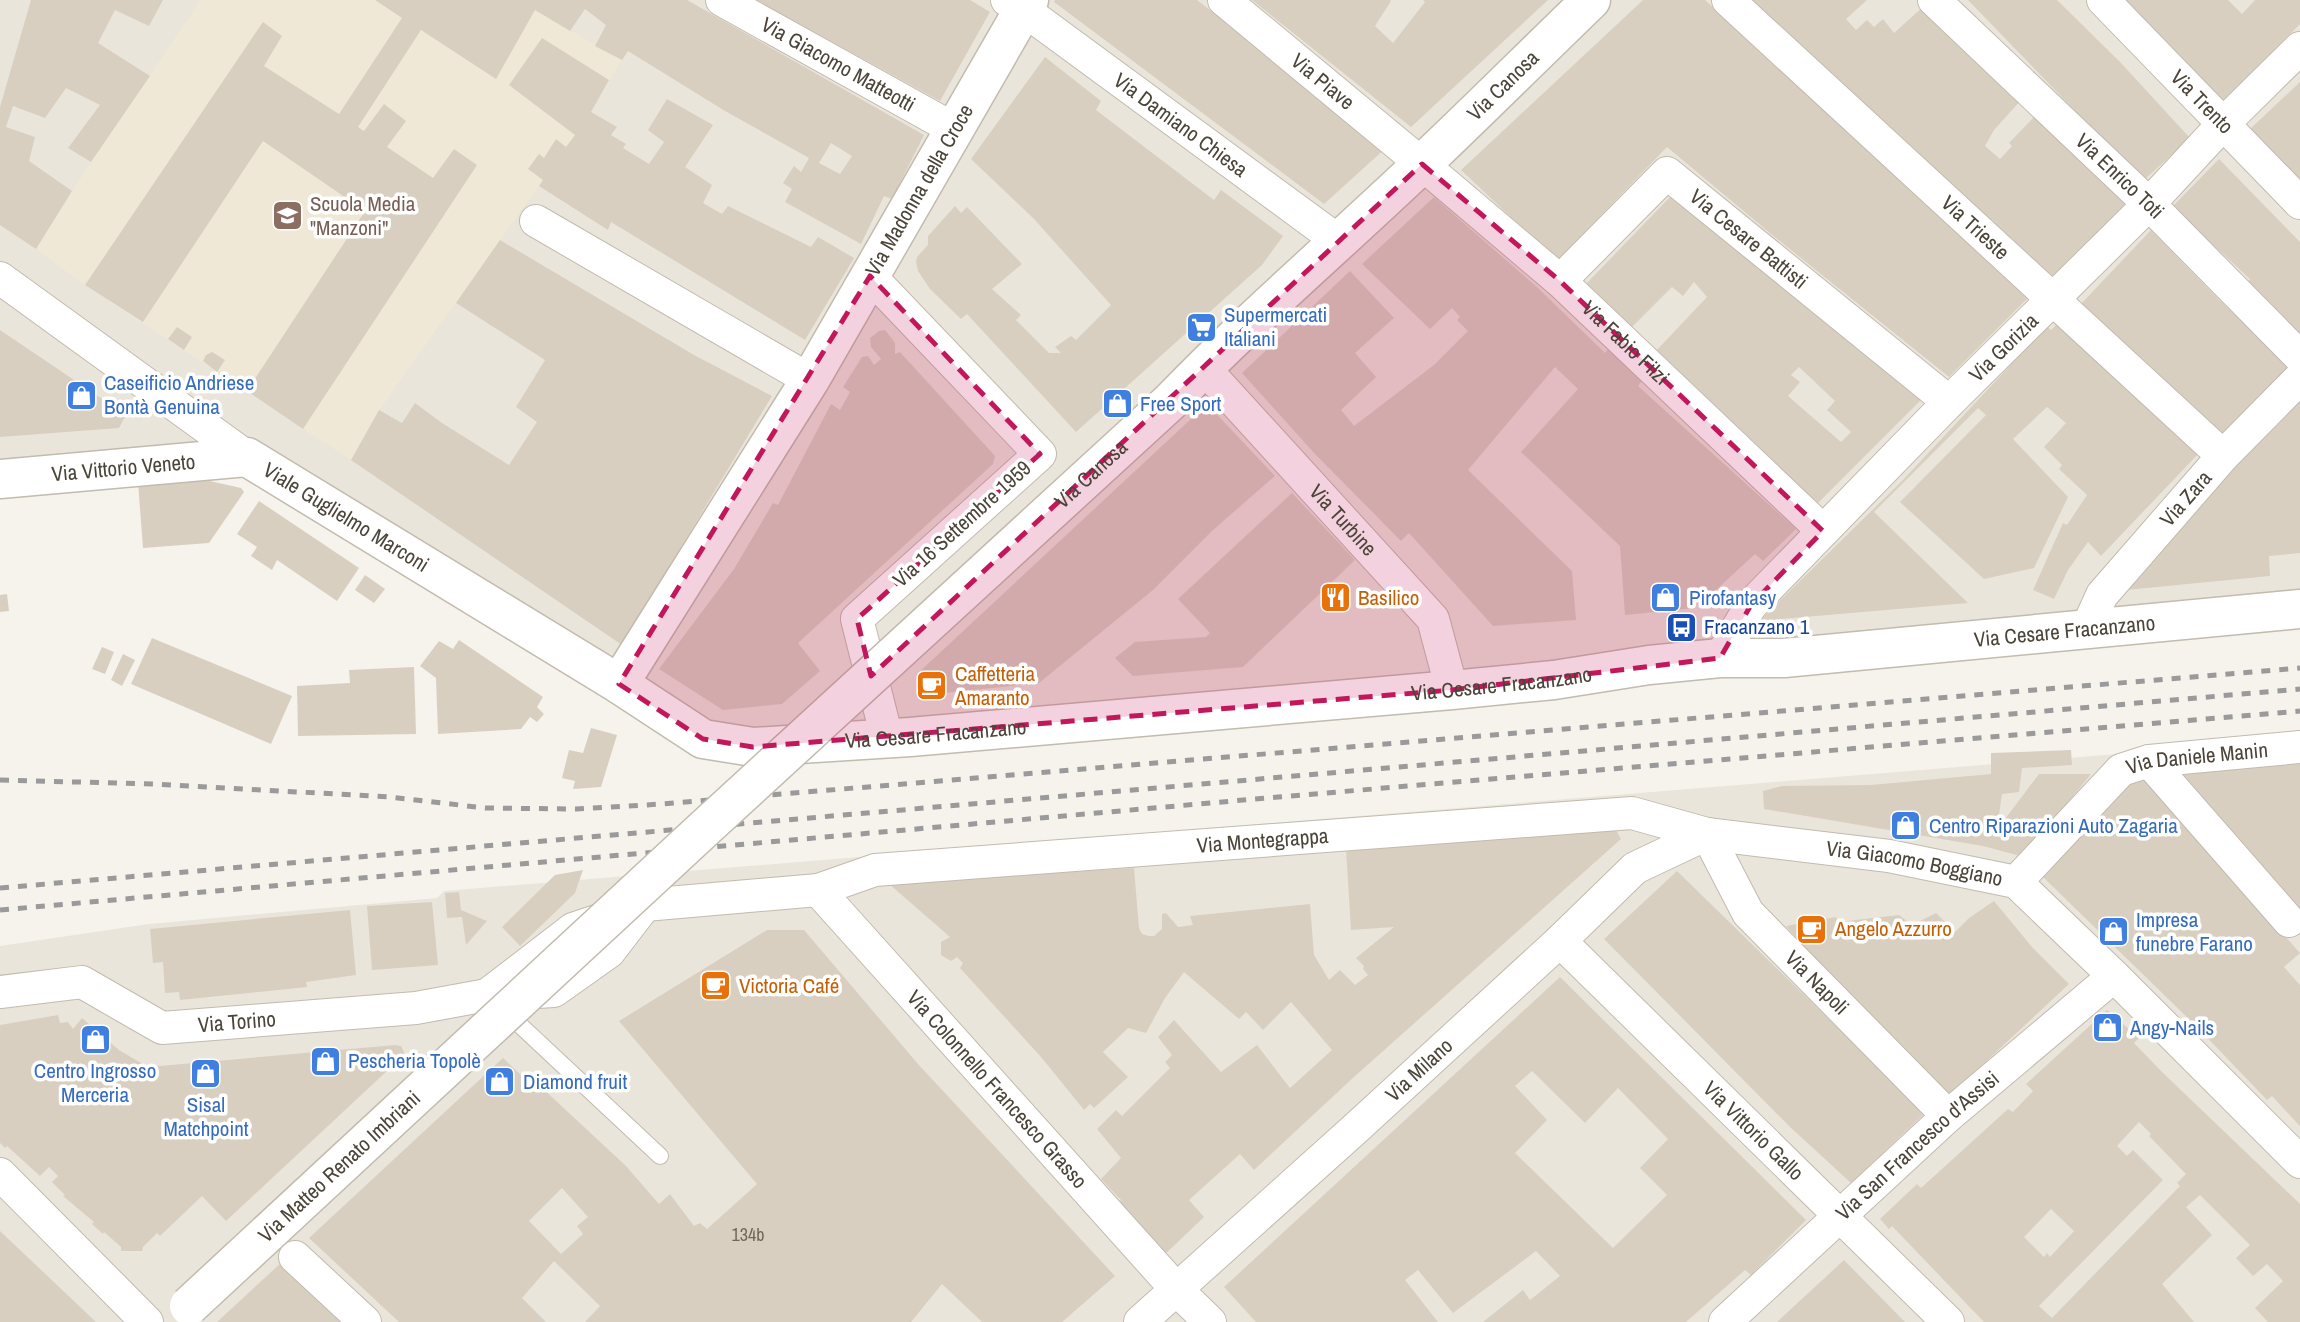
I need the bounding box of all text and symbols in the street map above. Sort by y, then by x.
street label: Via Giacomo Matteotti [756,10,921,119]
street label: Via Canosa [1460,43,1545,127]
street label: Via Piave [1285,46,1361,116]
street label: Via Trento [2164,63,2240,140]
street label: Via Damiano Chiesa [1108,66,1254,184]
street label: Via Madonna della Croce [858,99,980,281]
street label: Via Enrico Toti [2069,127,2171,225]
street label: Via Cesare Battisti [1684,182,1814,296]
street label: Via Trieste [1935,188,2016,266]
place label: Scuola Media "Manzoni" [310,189,416,242]
school or university icon: Scuola Media "Manzoni" [270,199,304,233]
street label: Via Fabio Filzi [1575,294,1676,391]
place label: Supermercati Italiani [1224,300,1327,353]
street label: Via Gorizia [1962,306,2045,388]
supermarket icon: Supermercati Italiani [1184,310,1218,344]
place label: Caseificio Andriese Bontà Genuina [104,368,254,421]
shop icon: Caseificio Andriese Bontà Genuina [64,378,98,412]
shop icon: Free Sport [1100,387,1134,421]
place label: Free Sport [1140,389,1222,418]
street label: Via Canosa [1048,433,1134,515]
street label: Via Vittorio Veneto [50,447,197,488]
street label: Via 16 Settembre 1959 [886,454,1037,594]
street label: Viale Guglielmo Marconi [258,455,435,579]
street label: Via Zara [2153,464,2218,533]
street label: Via Turbine [1303,478,1384,562]
restaurant icon: Basilico [1318,581,1352,615]
shop icon: Pirofantasy [1649,581,1683,615]
place label: Basilico [1358,583,1419,612]
place label: Pirofantasy [1689,583,1776,612]
street label: Via Cesare Fracanzano [1973,608,2156,654]
bus stop icon: Fracanzano 1 [1664,610,1698,644]
place label: Fracanzano 1 [1704,612,1810,641]
place label: Caffetteria Amaranto [954,659,1036,712]
street label: Via Cesare Fracanzano [1410,659,1594,707]
cafe icon: Caffetteria Amaranto [915,669,949,703]
street label: Via Cesare Fracanzano [844,712,1027,755]
street label: Via Daniele Manin [2122,735,2269,781]
shop icon: Centro Riparazioni Auto Zagaria [1889,809,1923,843]
place label: Centro Riparazioni Auto Zagaria [1929,811,2178,840]
street label: Via Montegrappa [1196,821,1330,860]
street label: Via Giacomo Boggiano [1825,834,2005,893]
place label: Impresa funebre Farano [2136,905,2253,958]
cafe icon: Angelo Azzurro [1795,912,1829,946]
place label: Angelo Azzurro [1834,914,1952,943]
shop icon: Impresa funebre Farano [2096,915,2130,949]
street label: Via Napoli [1779,944,1856,1021]
cafe icon: Victoria Café [699,969,733,1003]
place label: Victoria Café [739,971,839,1000]
street label: Via Colonnello Francesco Grasso [901,984,1094,1195]
street label: Via Torino [197,1004,277,1039]
shop icon: Angy-Nails [2090,1011,2124,1045]
place label: Angy-Nails [2129,1013,2214,1042]
shop icon: Centro Ingrosso Merceria [78,1022,112,1056]
street label: Via Milano [1379,1031,1459,1108]
shop icon: Pescheria Topolè [308,1044,342,1078]
place label: Pescheria Topolè [348,1046,481,1075]
place label: Centro Ingrosso Merceria [34,1056,156,1109]
shop icon: Sisal Matchpoint [189,1056,223,1090]
street label: Via San Francesco d'Assisi [1829,1064,2005,1227]
shop icon: Diamond fruit [483,1065,517,1099]
place label: Diamond fruit [523,1067,628,1096]
street label: Via Vittorio Gallo [1697,1074,1810,1187]
street label: Via Matteo Renato Imbriani [252,1084,426,1249]
place label: Sisal Matchpoint [163,1090,249,1143]
house number: 134b [732,1222,764,1247]

